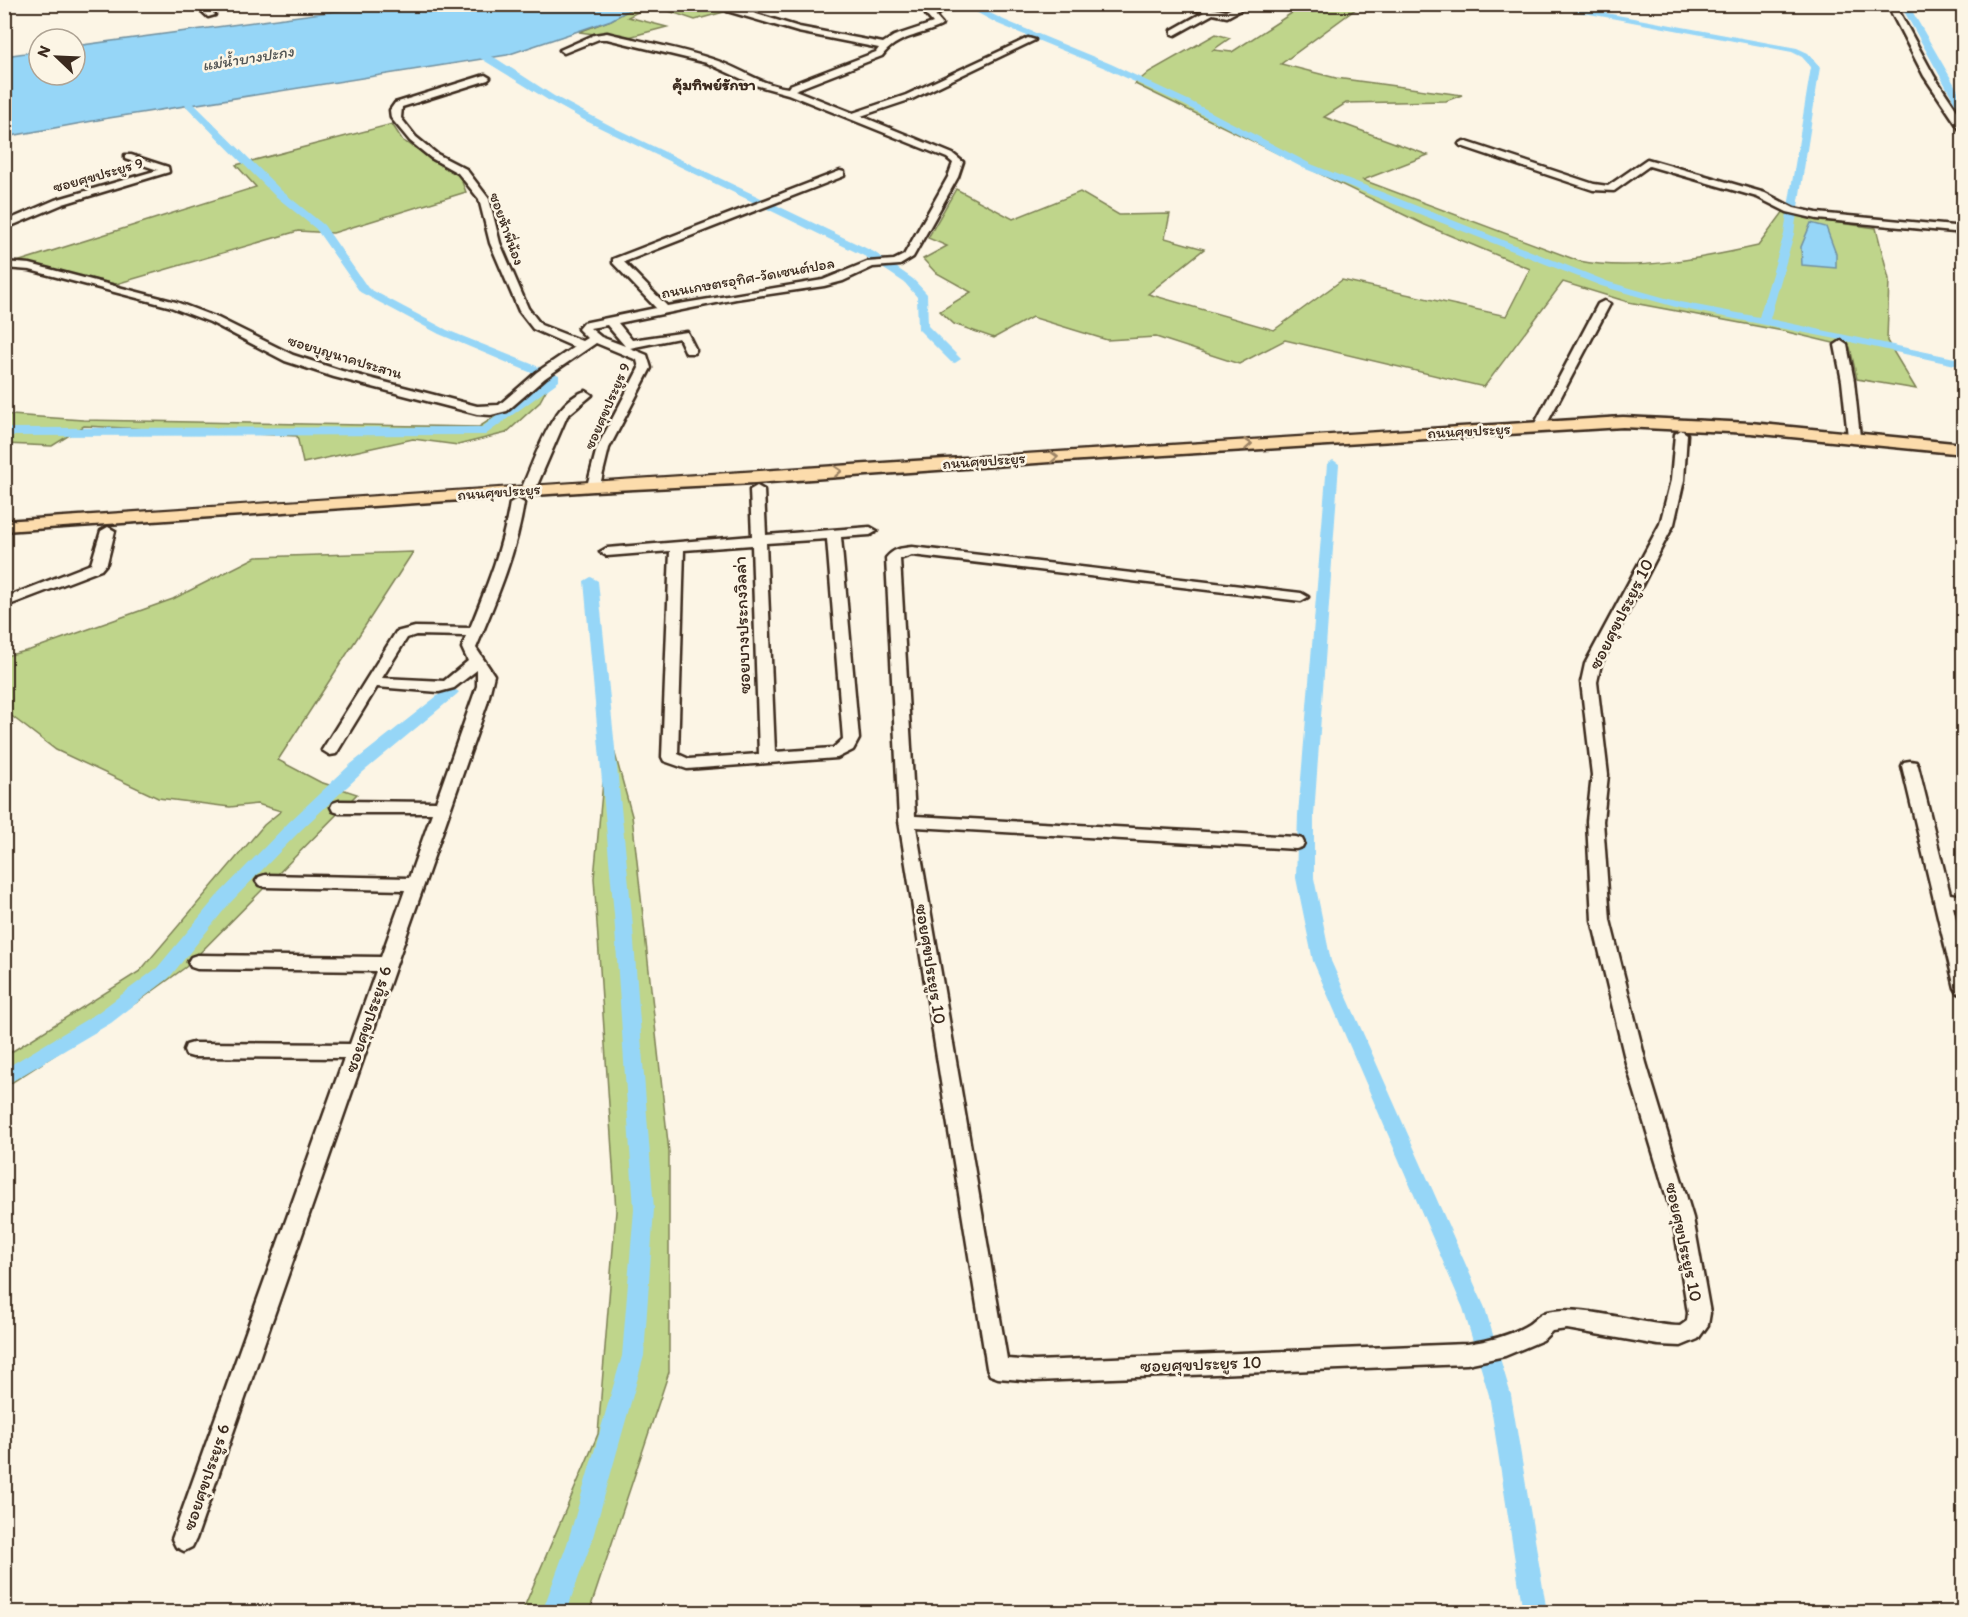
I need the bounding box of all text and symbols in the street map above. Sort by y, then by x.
north arrow [27,27,87,87]
water label: แม่น้ำบางปะกง [201,40,296,75]
text: N [33,43,55,60]
district label: คุ้มทิพย์รักษา [672,75,756,96]
street label: ซอยศุขประยูร 9 [51,154,146,197]
street label: ซอยห้าพี่น้อง [486,190,529,268]
street label: ถนนเกษตรอุทิศ-วัดเซนต์ปอล [660,254,836,303]
street label: ซอยบุญนาคประสาน [285,331,405,384]
street label: ซอยศุขประยูร 9 [580,360,635,452]
street label: ถนนศุขประยูร [1427,420,1511,443]
one-way arrow [1244,438,1253,451]
street label: ถนนศุขประยูร [942,449,1026,474]
one-way arrow [1049,451,1058,463]
one-way arrow [834,465,843,478]
street label: ถนนศุขประยูร [457,480,541,505]
street label: ซอยศุขประยูร 10 [1584,555,1658,673]
street label: ซอยบางประกงวิลล่า [729,556,755,694]
street label: ซอยศุขประยูร 10 [911,902,951,1026]
street label: ซอยศุขประยูร 6 [339,963,397,1075]
street label: ซอยศุขประยูร 10 [1661,1180,1707,1304]
street label: ซอยศุขประยูร 10 [1140,1351,1262,1377]
street label: ซอยศุขประยูร 6 [177,1421,235,1533]

